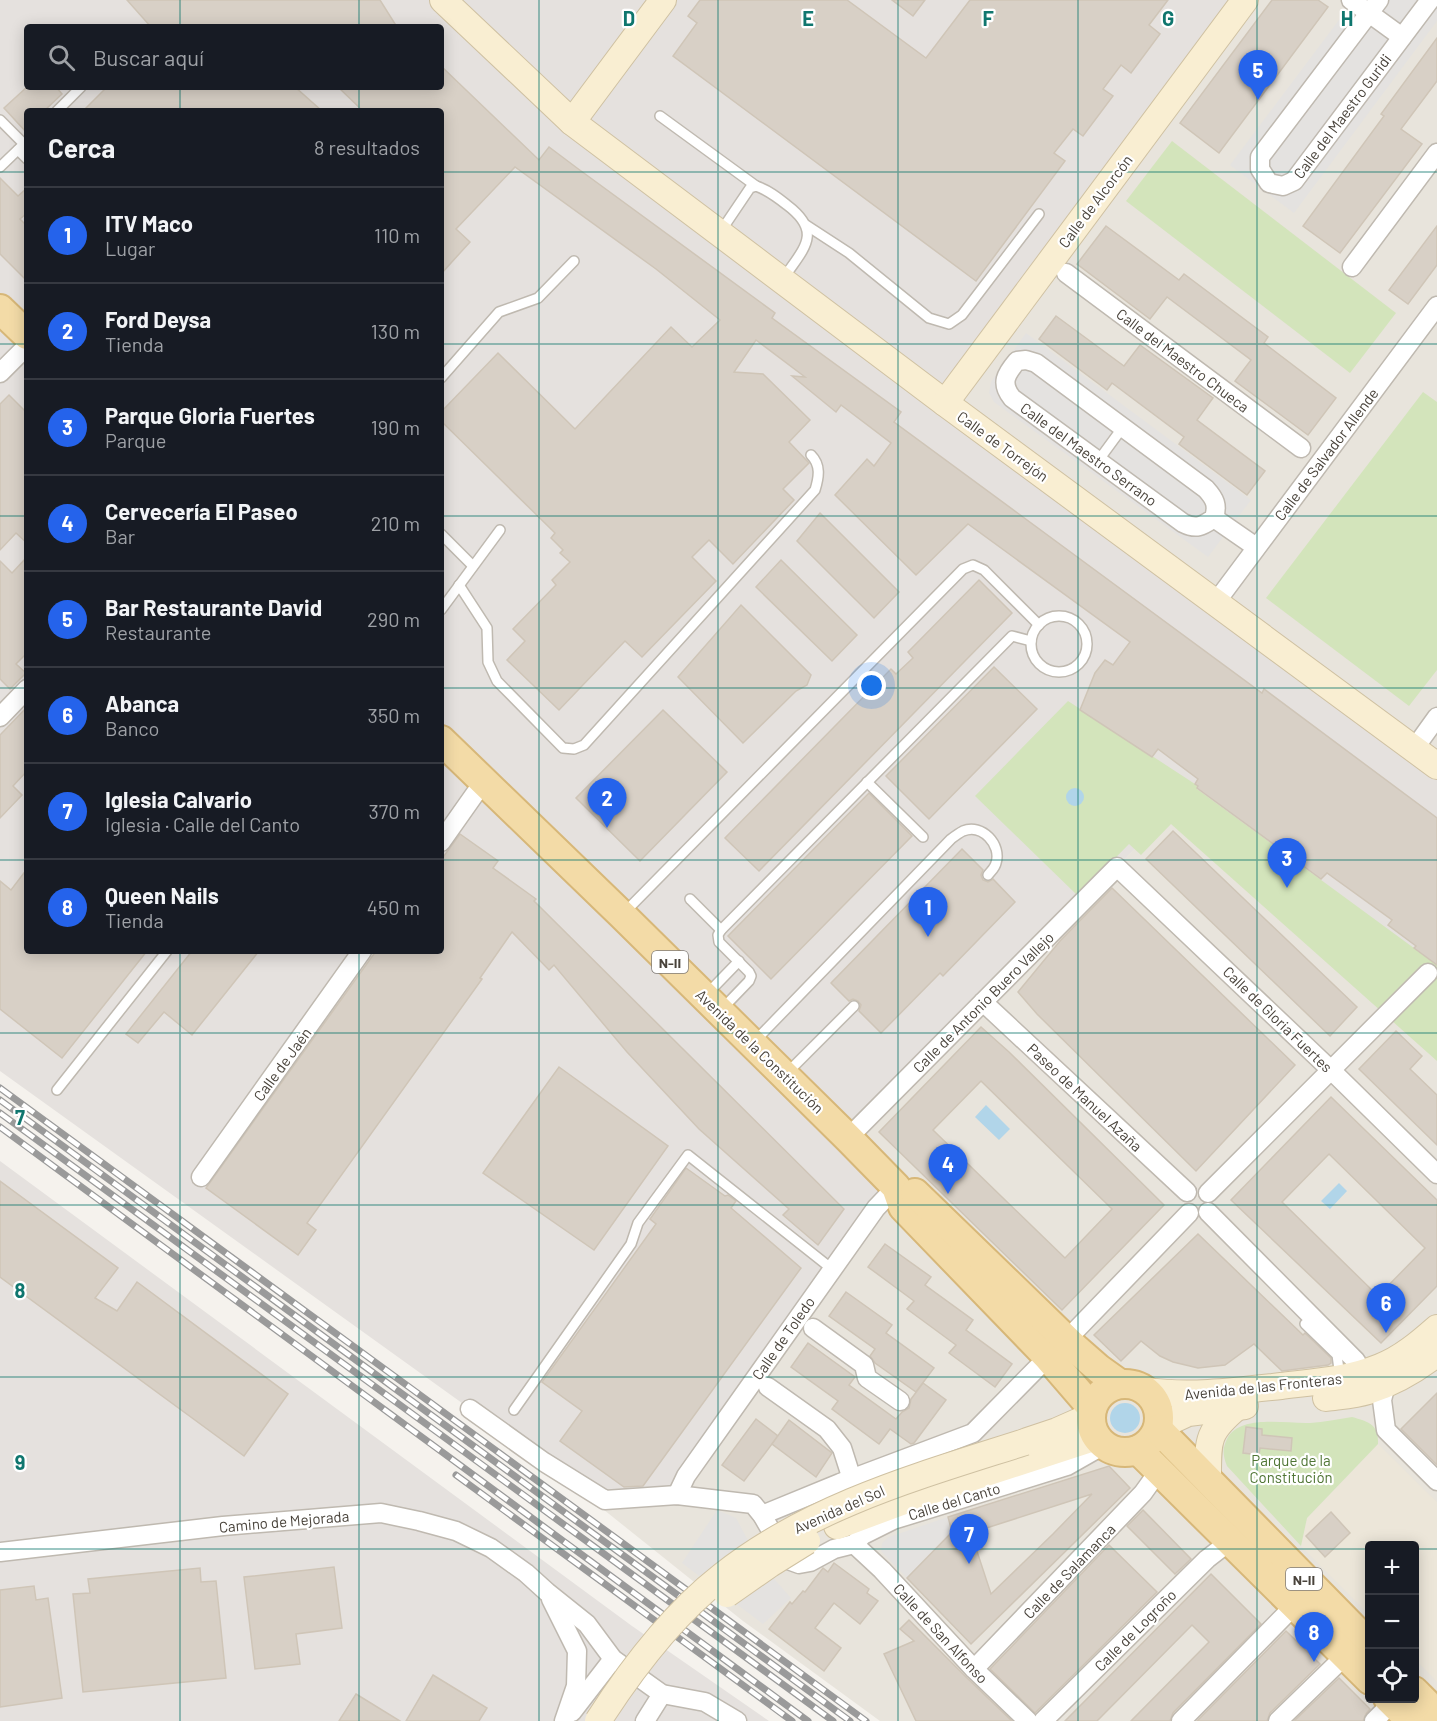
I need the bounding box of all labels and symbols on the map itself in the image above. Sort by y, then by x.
text: D [623,6,635,30]
text: E [802,6,814,30]
text: F [982,6,994,30]
text: G [1162,6,1174,30]
text: H [1341,6,1353,30]
street label: Calle del Maestro Guridi [1289,50,1395,182]
pin: 5 [1238,51,1278,100]
street label: Calle de Alcorcón [1054,151,1136,251]
street label: Calle del Maestro Chueca [1113,304,1253,416]
street label: Calle de Salvador Allende [1270,384,1382,524]
street label: Calle del Maestro Serrano [1017,398,1161,510]
street label: Calle de Torrejón [954,407,1052,485]
your location [857,671,886,700]
pin: 2 [588,778,626,828]
pin: 3 [1268,838,1306,888]
pin: 1 [908,888,948,937]
street label: Calle de Antonio Buero Vallejo [909,928,1057,1076]
road number: N-II [652,951,688,973]
street label: Calle de Gloria Fuertes [1220,962,1336,1076]
street label: Avenida de la Constitución [692,985,828,1117]
street label: Calle de Jaén [249,1024,315,1104]
street label: Paseo de Manuel Azaña [1024,1039,1146,1155]
text: 7 [15,1105,25,1129]
pin: 4 [928,1144,968,1194]
text: 8 [15,1278,26,1302]
pin: 6 [1366,1284,1406,1333]
street label: Calle de Toledo [748,1293,818,1383]
street label: Avenida de las Fronteras [1183,1369,1343,1403]
text: 9 [15,1450,25,1474]
park label: Parque de la Constitución [1249,1451,1333,1486]
street label: Calle del Canto [906,1478,1002,1524]
street label: Avenida del Sol [791,1481,887,1537]
street label: Camino de Mejorada [218,1506,350,1536]
pin: 7 [950,1514,988,1564]
street label: Calle de Salamanca [1019,1520,1119,1622]
road number: N-II [1286,1568,1322,1590]
street label: Calle de San Alfonso [890,1579,992,1687]
street label: Calle de Logroño [1090,1585,1180,1675]
pin: 8 [1294,1612,1334,1662]

